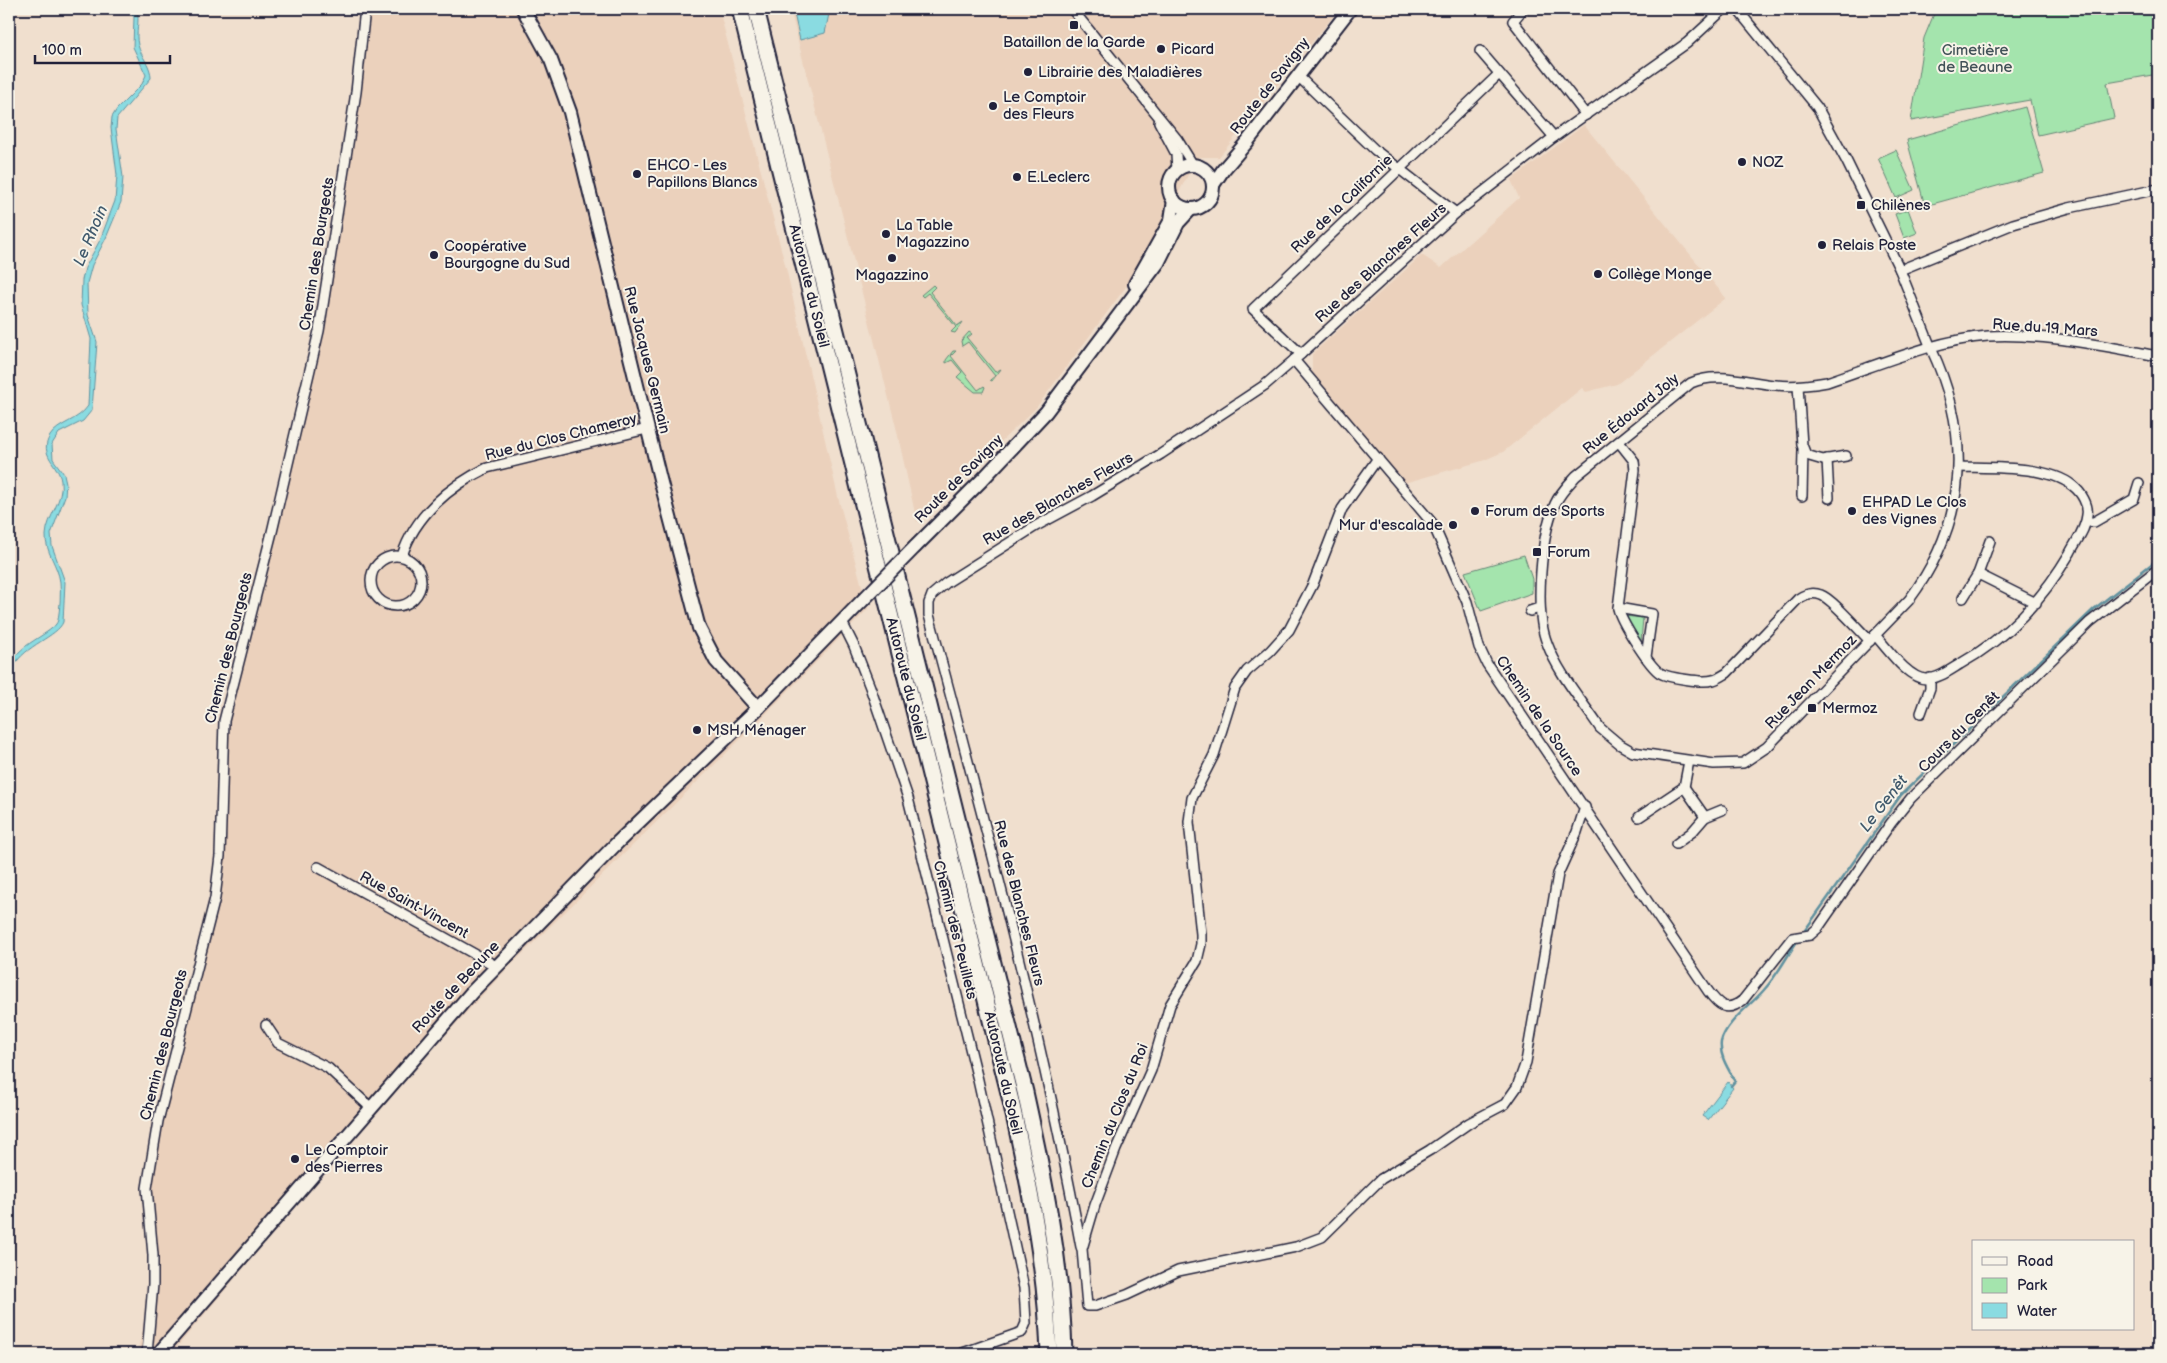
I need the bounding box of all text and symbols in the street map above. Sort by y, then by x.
marker: Bataillon de la Garde [1068,19,1080,31]
scale bar [35,32,170,64]
place label: Bataillon de la Garde [1003,33,1145,52]
street label: Route de Savigny [1226,34,1314,138]
place label: Picard [1171,40,1214,59]
text: 100 m [42,41,82,60]
park label: Cimetière de Beaune [1938,41,2013,77]
marker: Picard [1155,43,1167,55]
place label: Librairie des Maladières [1038,63,1203,82]
marker: Librairie des Maladières [1022,66,1034,78]
place label: Le Comptoir des Fleurs [1003,88,1086,124]
marker: Le Comptoir des Fleurs [987,100,999,112]
street label: Rue de la Californie [1287,150,1397,257]
place label: NOZ [1752,153,1784,172]
place label: EHCO - Les Papillons Blancs [647,156,758,192]
marker: NOZ [1736,156,1748,168]
marker: EHCO - Les Papillons Blancs [631,168,643,180]
place label: E.Leclerc [1027,168,1090,187]
marker: E.Leclerc [1011,171,1023,183]
street label: Chemin des Bourgeots [295,175,339,332]
place label: Chilènes [1871,196,1931,215]
street label: Rue des Blanches Fleurs [1311,199,1451,327]
marker: Chilènes [1855,199,1867,211]
water label: Le Rhoin [70,203,112,269]
place label: La Table Magazzino [896,216,969,252]
street label: Autoroute du Soleil [785,222,833,350]
marker: La Table Magazzino [880,228,892,240]
place label: Relais Poste [1832,236,1916,255]
place label: Coopérative Bourgogne du Sud [444,237,570,273]
marker: Relais Poste [1816,239,1828,251]
marker: Coopérative Bourgogne du Sud [428,249,440,261]
marker: Magazzino [886,252,898,264]
place label: Collège Monge [1608,265,1712,284]
place label: Magazzino [855,266,929,285]
marker: Collège Monge [1592,268,1604,280]
street label: Rue Jacques Germain [620,284,674,436]
street label: Rue du 19 Mars [1992,315,2099,341]
street label: Rue Édouard Joly [1579,369,1683,459]
street label: Rue du Clos Chameroy [483,409,639,465]
street label: Route de Savigny [911,430,1008,527]
street label: Rue des Blanches Fleurs [980,448,1137,550]
place label: EHPAD Le Clos des Vignes [1862,493,1967,529]
place label: Forum des Sports [1485,502,1605,521]
marker: Forum des Sports [1469,505,1481,517]
marker: EHPAD Le Clos des Vignes [1846,505,1858,517]
place label: Mur d'escalade [1338,516,1443,535]
marker: Mur d'escalade [1447,519,1459,531]
place label: Forum [1547,543,1590,562]
marker: Forum [1531,546,1543,558]
street label: Chemin des Bourgeots [201,570,257,726]
street label: Autoroute du Soleil [882,615,930,743]
street label: Rue Jean Mermoz [1761,631,1861,733]
street label: Chemin de la Source [1492,652,1586,780]
street label: Cours du Genêt [1914,687,2004,777]
place label: Mermoz [1822,699,1877,717]
marker: Mermoz [1806,702,1818,714]
place label: MSH Ménager [707,721,807,740]
marker: MSH Ménager [691,724,703,736]
water label: Le Genêt [1856,771,1913,836]
street label: Rue des Blanches Fleurs [989,818,1049,988]
street label: Chemin des Peuillets [929,859,982,1002]
street label: Rue Saint-Vincent [356,867,472,943]
street label: Route de Beaune [408,937,504,1037]
street label: Chemin des Bourgeots [136,967,192,1123]
street label: Autoroute du Soleil [980,1009,1026,1137]
street label: Chemin du Clos du Roi [1077,1041,1153,1191]
place label: Le Comptoir des Pierres [305,1141,388,1177]
marker: Le Comptoir des Pierres [289,1153,301,1165]
legend [1972,1240,2134,1330]
text: Road [2017,1252,2053,1271]
text: Park [2017,1276,2048,1295]
text: Water [2017,1302,2057,1321]

